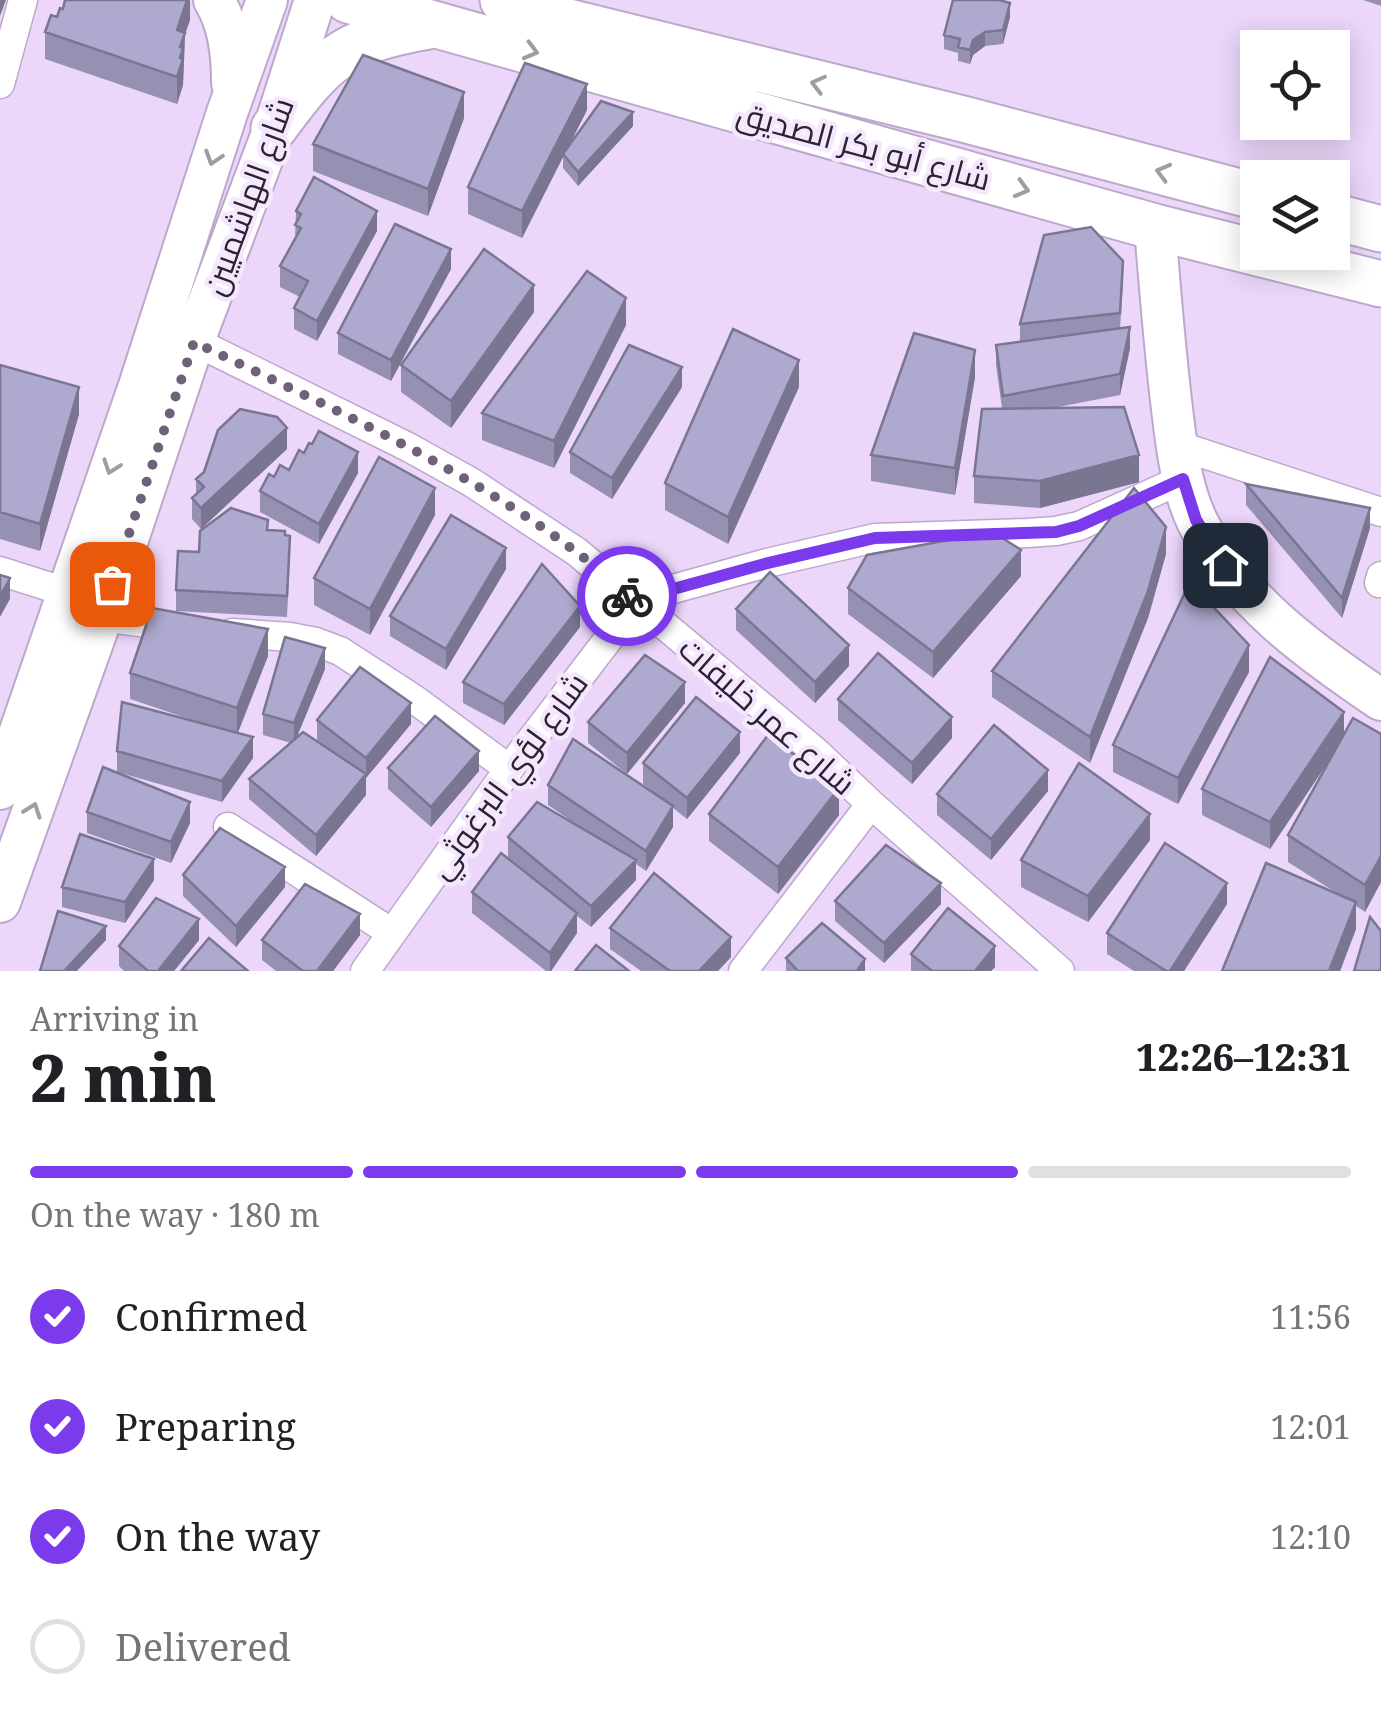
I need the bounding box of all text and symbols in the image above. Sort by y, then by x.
map controls [1240,30,1350,270]
button: locate [1240,30,1350,140]
one-way arrow [522,39,539,60]
one-way arrow [810,75,827,96]
street label: شارع أبو بكر الصديق [732,90,996,201]
street label: شارع الهاشميين [191,91,305,302]
one-way arrow [204,149,224,166]
button: layers [1240,160,1350,270]
one-way arrow [1155,163,1172,184]
one-way arrow [1013,177,1030,198]
one-way arrow [103,458,123,475]
pin [1183,523,1268,608]
icon: home [1198,538,1253,593]
pin [70,542,155,627]
courier [577,546,677,646]
icon: bag [85,557,140,612]
icon: bike [600,569,655,624]
street label: شارع عمر خليفات [669,626,865,805]
street label: شارع لؤي البرغوثي [418,663,601,890]
one-way arrow [21,802,41,819]
text: Arriving in [30,997,199,1040]
text: 12:26–12:31 [1136,1030,1351,1082]
text: 2 min [30,1033,217,1121]
text: On the way · 180 m [30,1193,320,1236]
icon: check [30,1289,85,1344]
text: Confirmed [115,1290,307,1342]
text: 11:56 [1270,1295,1351,1338]
icon: check [30,1399,85,1454]
text: Preparing [115,1400,296,1452]
text: 12:01 [1270,1405,1351,1448]
icon: check [30,1509,85,1564]
text: On the way [115,1510,320,1562]
text: 12:10 [1270,1515,1351,1558]
text: Delivered [115,1620,291,1672]

